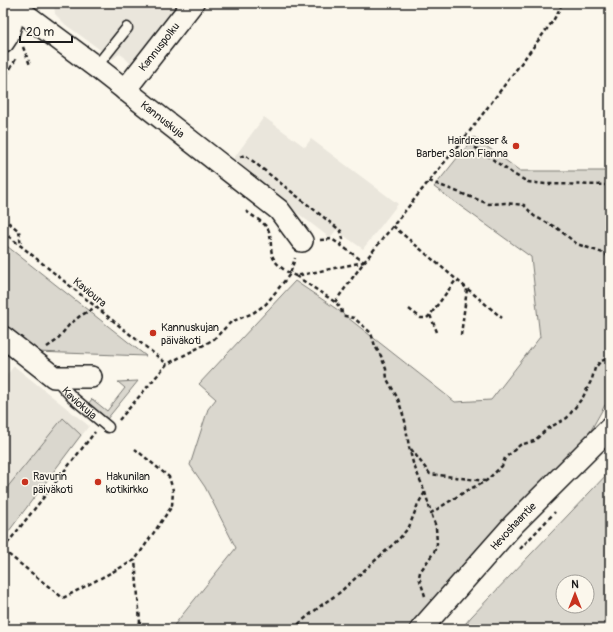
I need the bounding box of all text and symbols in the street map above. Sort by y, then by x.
scale bar [20,18,72,44]
street label: Kannuspolku [136,20,182,74]
text: 20 m [26,25,55,40]
street label: Kannuskuja [138,98,187,141]
place label: Hairdresser & Barber Salon Fianna [416,134,508,160]
marker: Hairdresser & Barber Salon Fianna [511,141,521,151]
street label: Kavioura [70,275,109,310]
place label: Kannuskujan päiväkoti [161,321,219,347]
marker: Kannuskujan päiväkoti [148,328,158,338]
street label: Kaviokuja [59,384,99,422]
place label: Ravurin päiväkoti [33,470,73,496]
place label: Hakunilan kotikirkko [106,470,150,496]
marker: Ravurin päiväkoti [20,477,30,487]
marker: Hakunilan kotikirkko [93,477,103,487]
street label: Hevoshaantie [488,499,539,553]
north arrow [555,574,595,614]
text: N [571,578,579,591]

